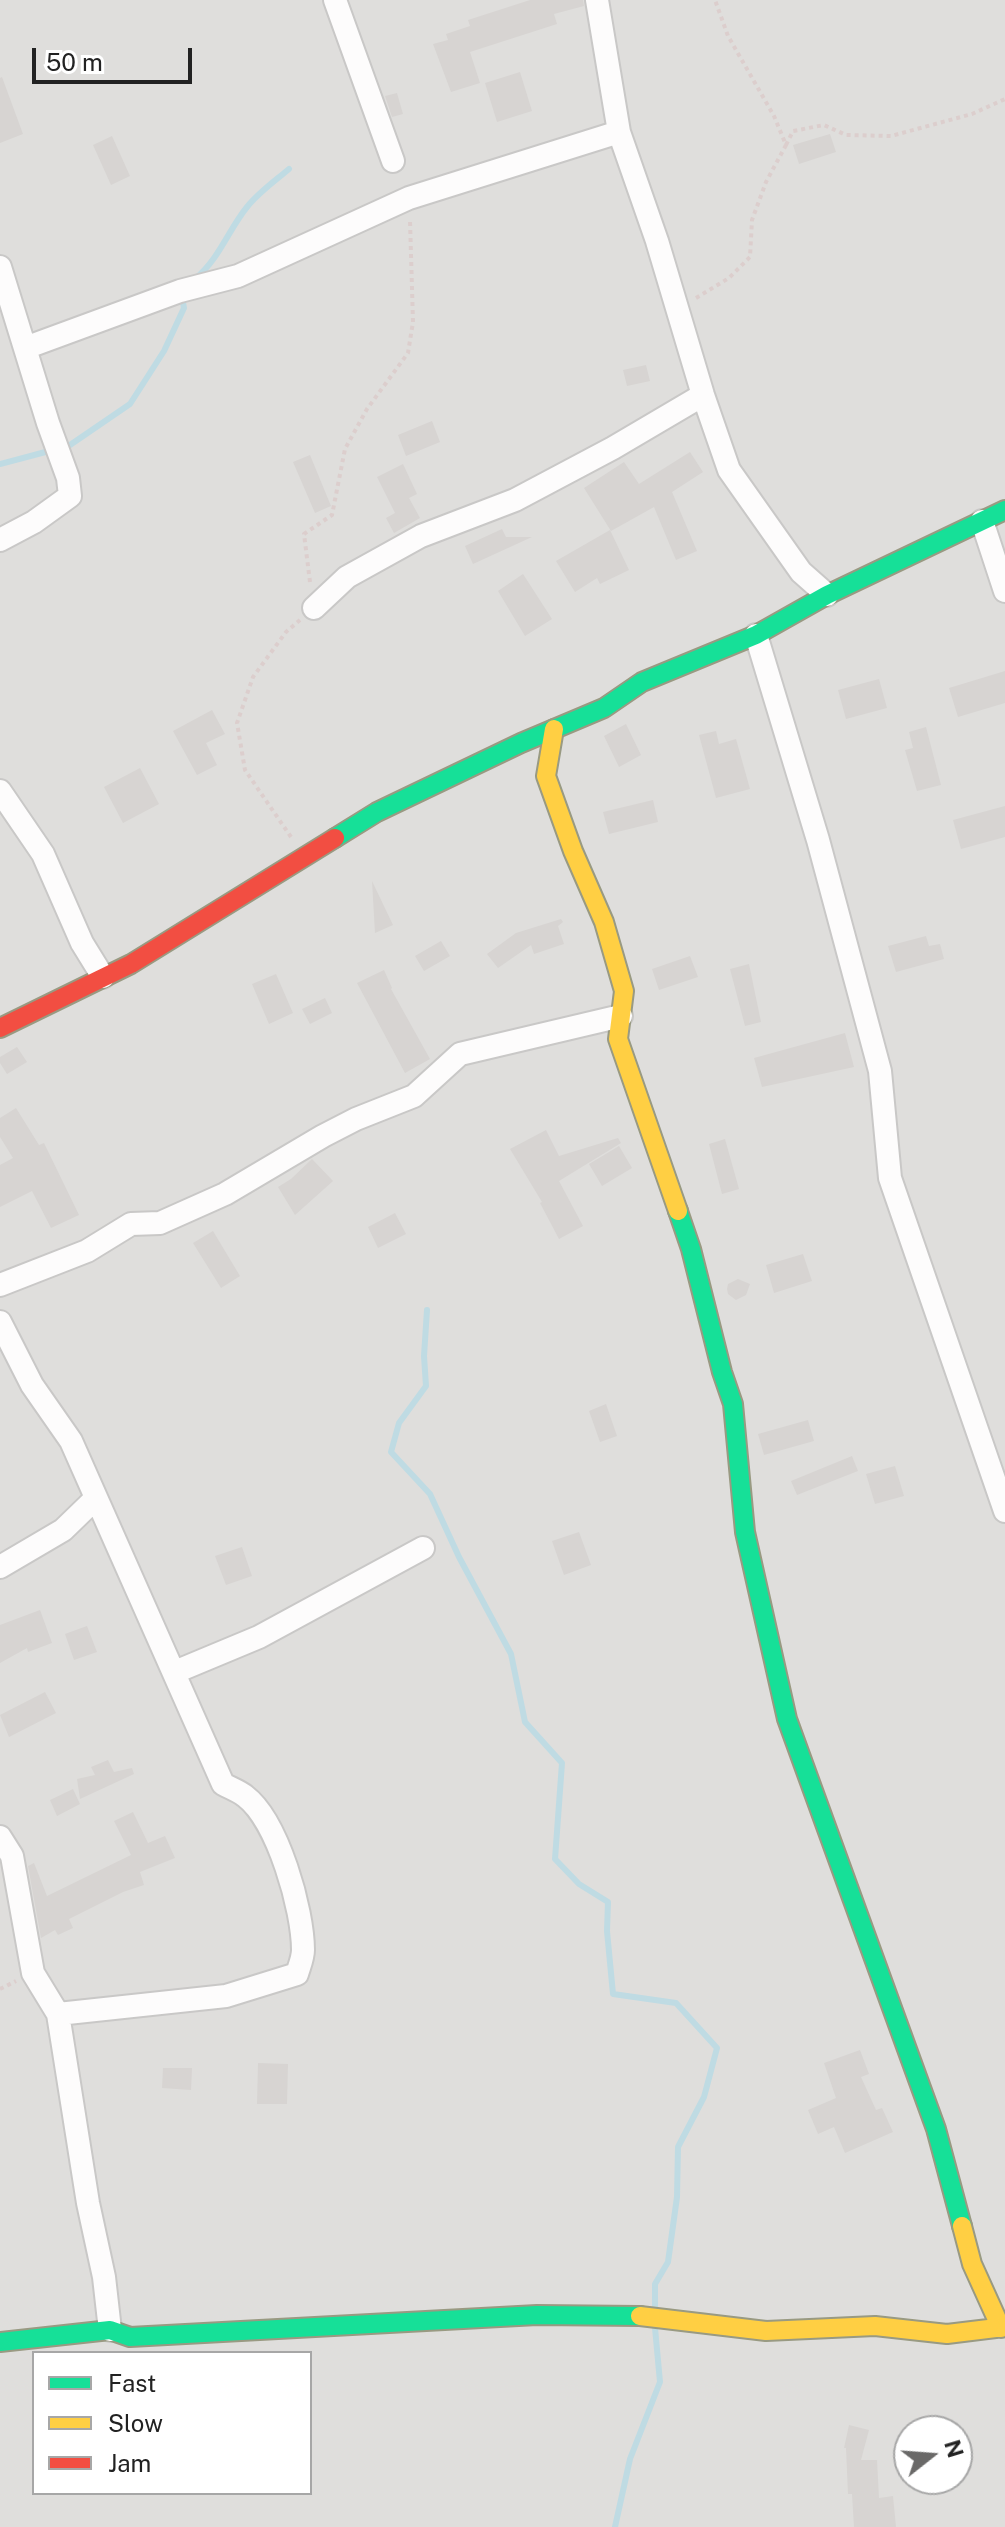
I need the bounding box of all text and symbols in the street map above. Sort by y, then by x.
scale bar [36,32,196,82]
text: 50 m [46,48,103,76]
legend [32,2351,312,2495]
text: Fast [108,2369,156,2397]
text: Slow [108,2409,163,2437]
north arrow [893,2415,973,2495]
text: N [939,2437,969,2461]
text: Jam [108,2449,151,2477]

